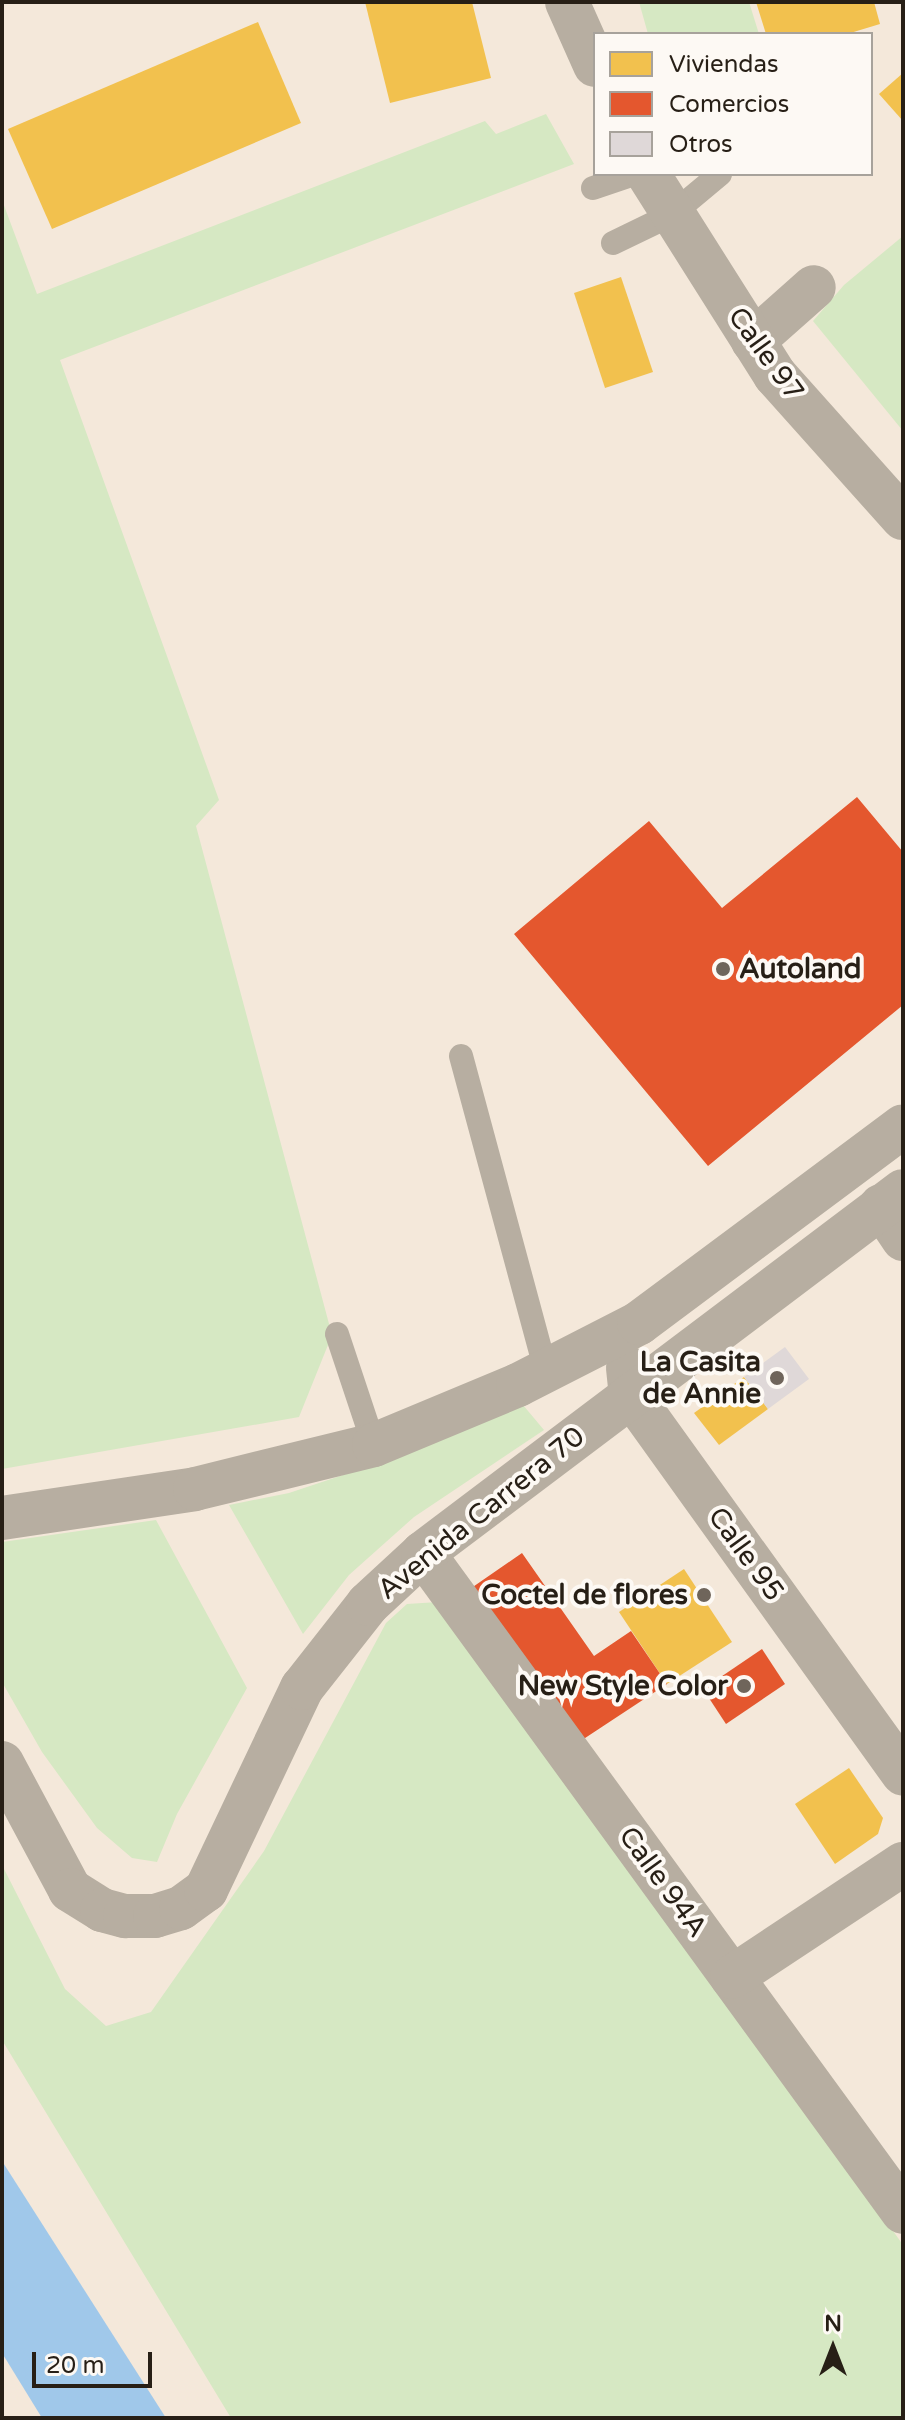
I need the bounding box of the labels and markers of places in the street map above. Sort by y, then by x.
place label: Autoland [739,952,861,986]
marker: Autoland [714,960,732,978]
place label: La Casita de Annie [640,1345,761,1411]
marker: La Casita de Annie [768,1369,786,1387]
place label: Coctel de flores [481,1578,688,1612]
marker: Coctel de flores [695,1586,713,1604]
place label: New Style Color [518,1669,728,1703]
marker: New Style Color [735,1677,753,1695]

